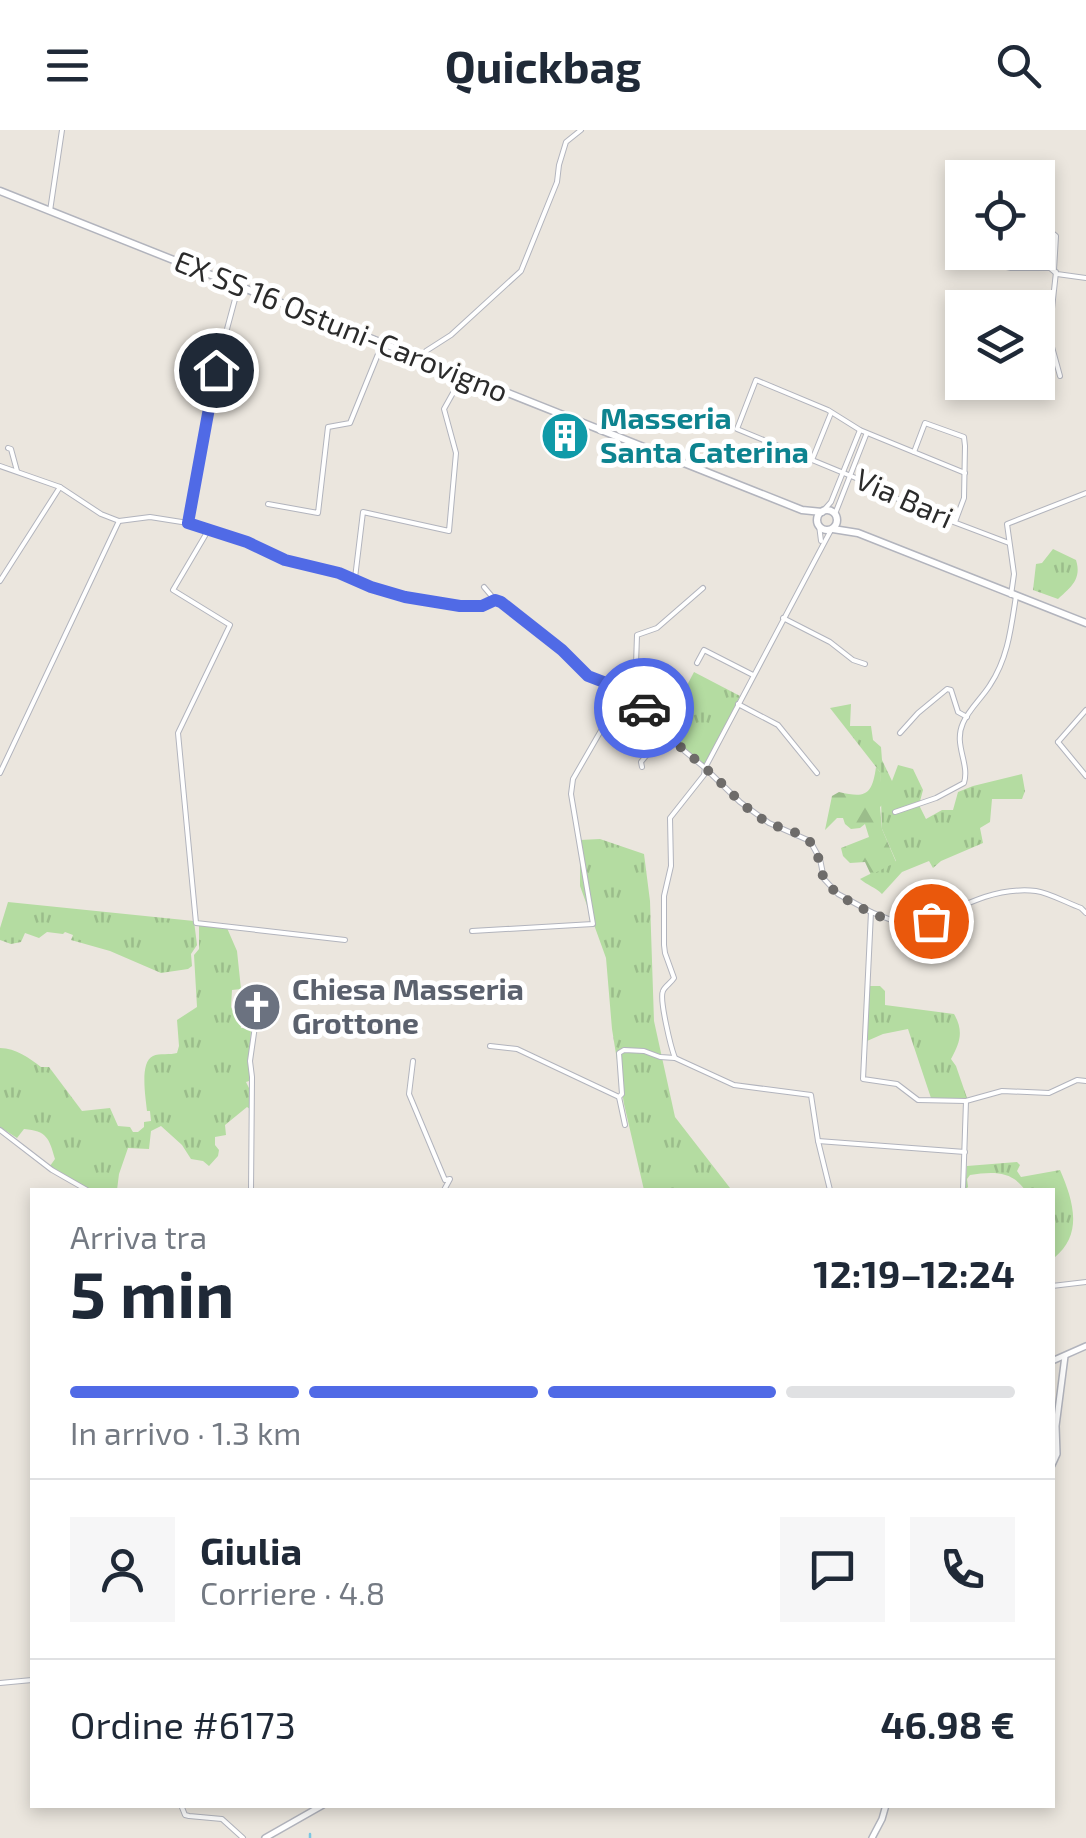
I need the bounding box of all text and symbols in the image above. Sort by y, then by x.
icon: menu [40,38,95,93]
text: Quickbag [445,38,641,92]
icon: search [991,38,1046,93]
map controls [945,160,1055,400]
button: locate [945,160,1055,270]
street label: EX SS 16 Ostuni-Carovigno [170,242,514,409]
button: layers [945,290,1055,400]
pin [174,328,259,413]
icon: home [189,343,244,398]
place label: Masseria Santa Caterina [600,399,809,469]
building icon: Masseria Santa Caterina [539,410,591,462]
street label: Via Bari [850,460,959,535]
courier [594,658,694,758]
icon: car [617,681,672,736]
pin [889,879,974,964]
icon: bag [904,894,959,949]
place label: Chiesa Masseria Grottone [292,970,524,1040]
church icon: Chiesa Masseria Grottone [231,981,283,1033]
text: Arriva tra [70,1217,207,1255]
text: 12:19–12:24 [813,1250,1015,1296]
text: 5 min [70,1253,234,1331]
text: In arrivo · 1.3 km [70,1413,301,1451]
button: person [70,1517,175,1622]
button: chat [780,1517,885,1622]
button: phone [910,1517,1015,1622]
text: Giulia [200,1527,302,1573]
text: Corriere · 4.8 [200,1573,385,1611]
text: Ordine #6173 [70,1701,296,1747]
text: 46.98 € [880,1701,1015,1747]

